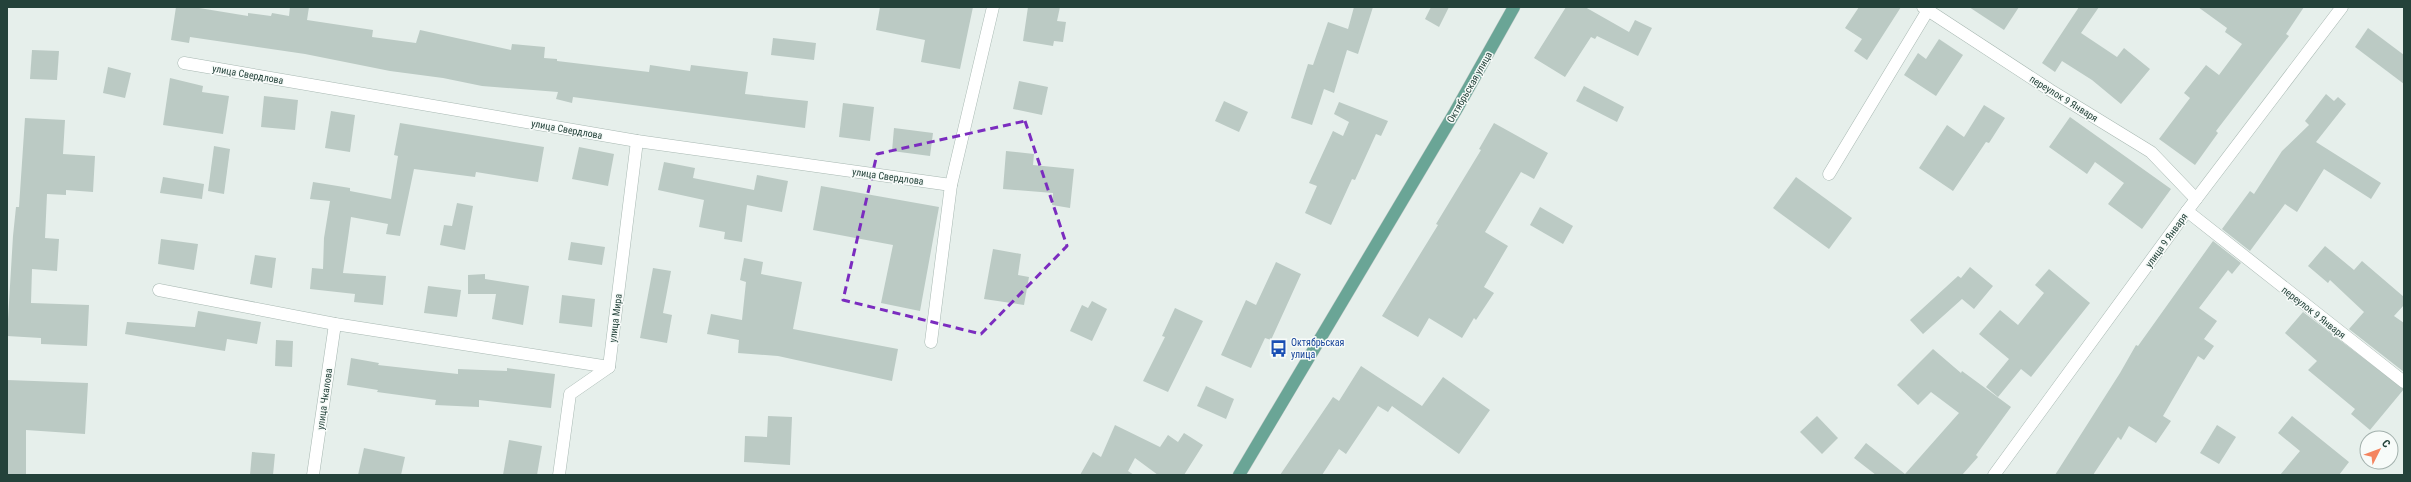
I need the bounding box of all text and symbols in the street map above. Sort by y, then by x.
street label: Октябрьская улица [1445,50,1494,125]
street label: улица Свердлова [211,63,285,86]
street label: переулок 9 Января [2028,73,2100,124]
street label: улица Свердлова [530,118,604,141]
street label: улица Свердлова [851,166,925,187]
street label: улица 9 Января [2143,211,2190,269]
street label: переулок 9 Января [2280,284,2348,341]
street label: улица Мира [607,293,624,343]
place label: Октябрьская улица [1291,337,1345,360]
bus stop icon: Октябрьская улица [1268,338,1288,358]
street label: улица Чкалова [315,367,334,431]
north arrow [2359,430,2399,470]
text: С [2379,437,2393,450]

